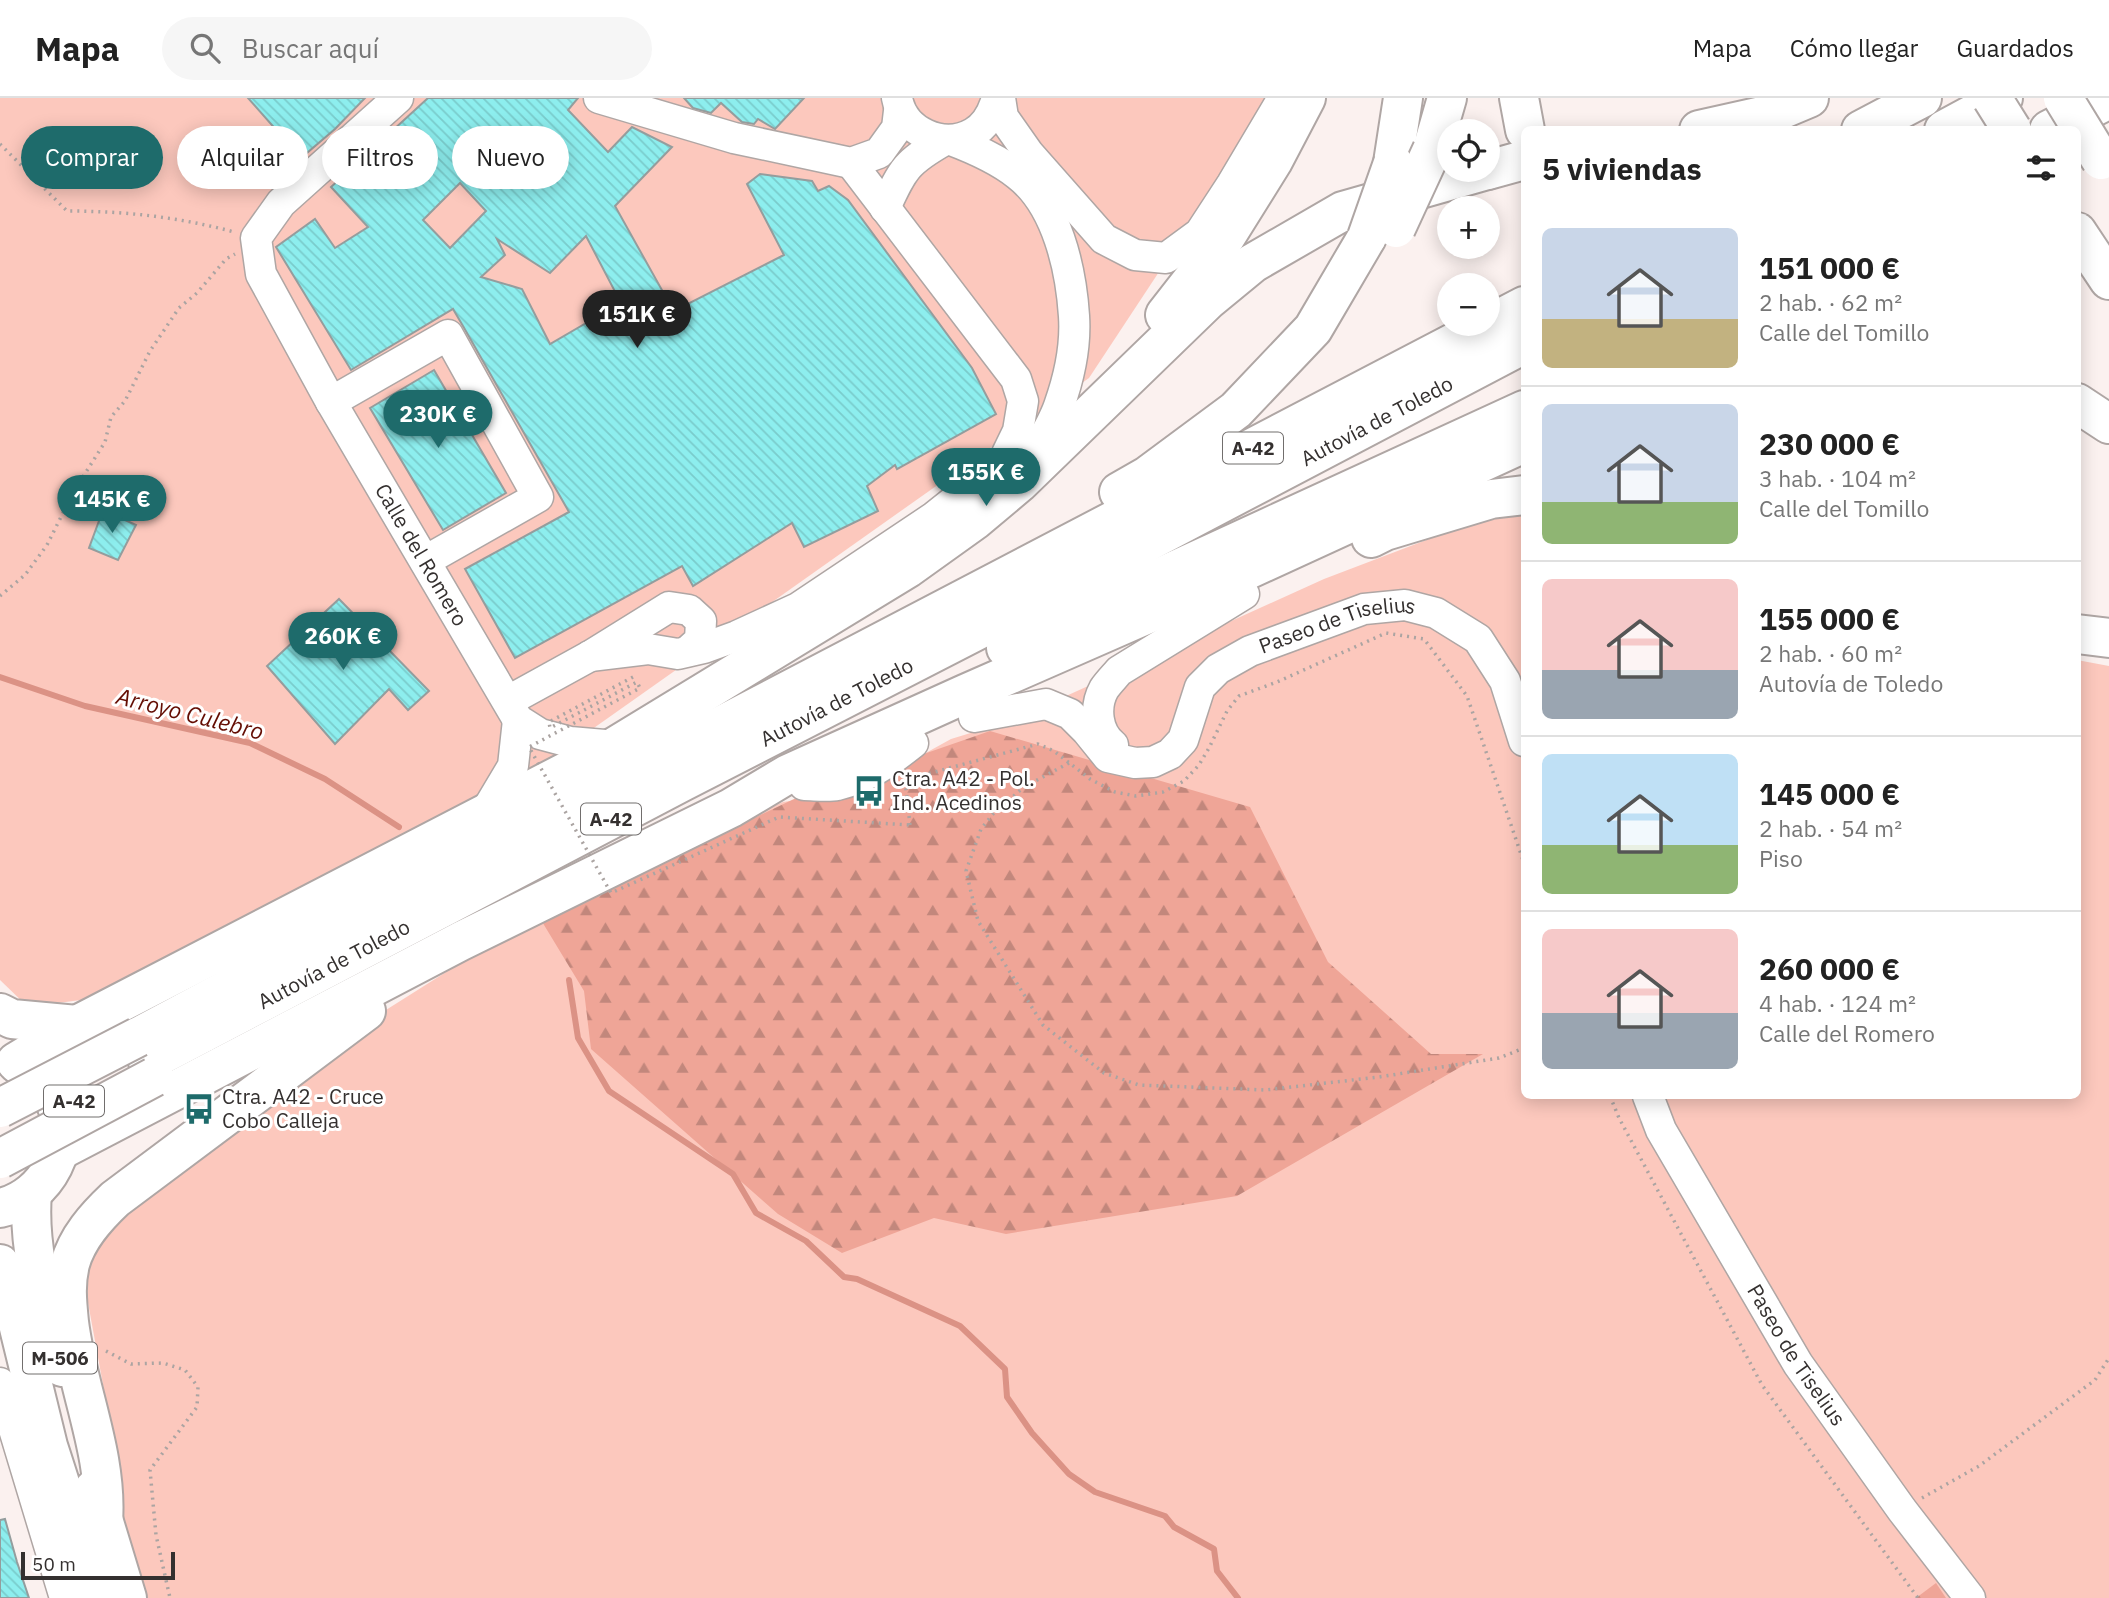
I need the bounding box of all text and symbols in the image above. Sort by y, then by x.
search box [162,17,652,80]
text: Mapa [35,27,120,70]
icon: search [186,29,224,67]
text: Buscar aquí [242,31,379,65]
text: Mapa [1693,32,1752,64]
text: Cómo llegar [1790,32,1918,64]
text: Guardados [1956,32,2074,64]
map controls [1437,119,1500,336]
button: locate [1437,119,1500,182]
chip: Comprar [21,126,163,189]
chip: Alquilar [177,126,308,189]
chip: Filtros [322,126,438,189]
chip: Nuevo [452,126,569,189]
text: 5 viviendas [1542,149,1702,188]
icon: filters [2022,149,2060,187]
button: + [1437,196,1500,259]
text: 151 000 € [1759,248,1900,287]
icon: home [1598,256,1682,340]
button: − [1437,273,1500,336]
text: 2 hab. · 62 m² [1759,287,1902,317]
pin: 151K € [580,290,694,350]
text: 151K € [598,298,676,328]
text: Calle del Tomillo [1759,317,1929,347]
street label: Autovía de Toledo [1295,369,1458,472]
pin: 230K € [381,390,495,450]
text: 230K € [399,398,477,428]
text: 230 000 € [1759,424,1900,463]
road number: A-42 [1223,432,1283,464]
icon: home [1598,432,1682,516]
pin: 155K € [929,448,1043,508]
text: 155K € [947,456,1025,486]
text: 3 hab. · 104 m² [1759,463,1916,493]
pin: 145K € [55,476,169,535]
street label: Calle del Romero [369,478,475,631]
text: 145K € [73,483,151,513]
text: Calle del Tomillo [1759,493,1929,523]
street label: Paseo de Tiselius [1255,590,1419,660]
text: 155 000 € [1759,599,1900,638]
icon: home [1598,607,1682,691]
pin: 260K € [286,612,400,672]
text: 260K € [304,620,382,650]
text: 2 hab. · 60 m² [1759,638,1902,668]
street label: Autovía de Toledo [755,651,918,752]
text: Autovía de Toledo [1759,668,1943,698]
water label: Arroyo Culebro [113,680,267,746]
place label: Ctra. A42 - Pol. Ind. Acedinos [892,764,1035,816]
bus stop icon: Ctra. A42 - Pol. Ind. Acedinos [852,774,886,808]
text: 145 000 € [1759,774,1900,813]
icon: home [1598,782,1682,866]
road number: A-42 [581,804,641,834]
text: 2 hab. · 54 m² [1759,813,1902,843]
text: Piso [1759,843,1803,873]
street label: Autovía de Toledo [252,912,415,1015]
text: 260 000 € [1759,949,1900,988]
icon: home [1598,957,1682,1041]
text: 4 hab. · 124 m² [1759,988,1916,1018]
text: Calle del Romero [1759,1018,1935,1048]
place label: Ctra. A42 - Cruce Cobo Calleja [222,1082,384,1134]
road number: A-42 [44,1085,104,1116]
bus stop icon: Ctra. A42 - Cruce Cobo Calleja [182,1092,216,1126]
street label: Paseo de Tiselius [1741,1279,1853,1431]
road number: M-506 [23,1342,97,1374]
scale bar [21,1549,175,1581]
text: 50 m [32,1552,76,1576]

